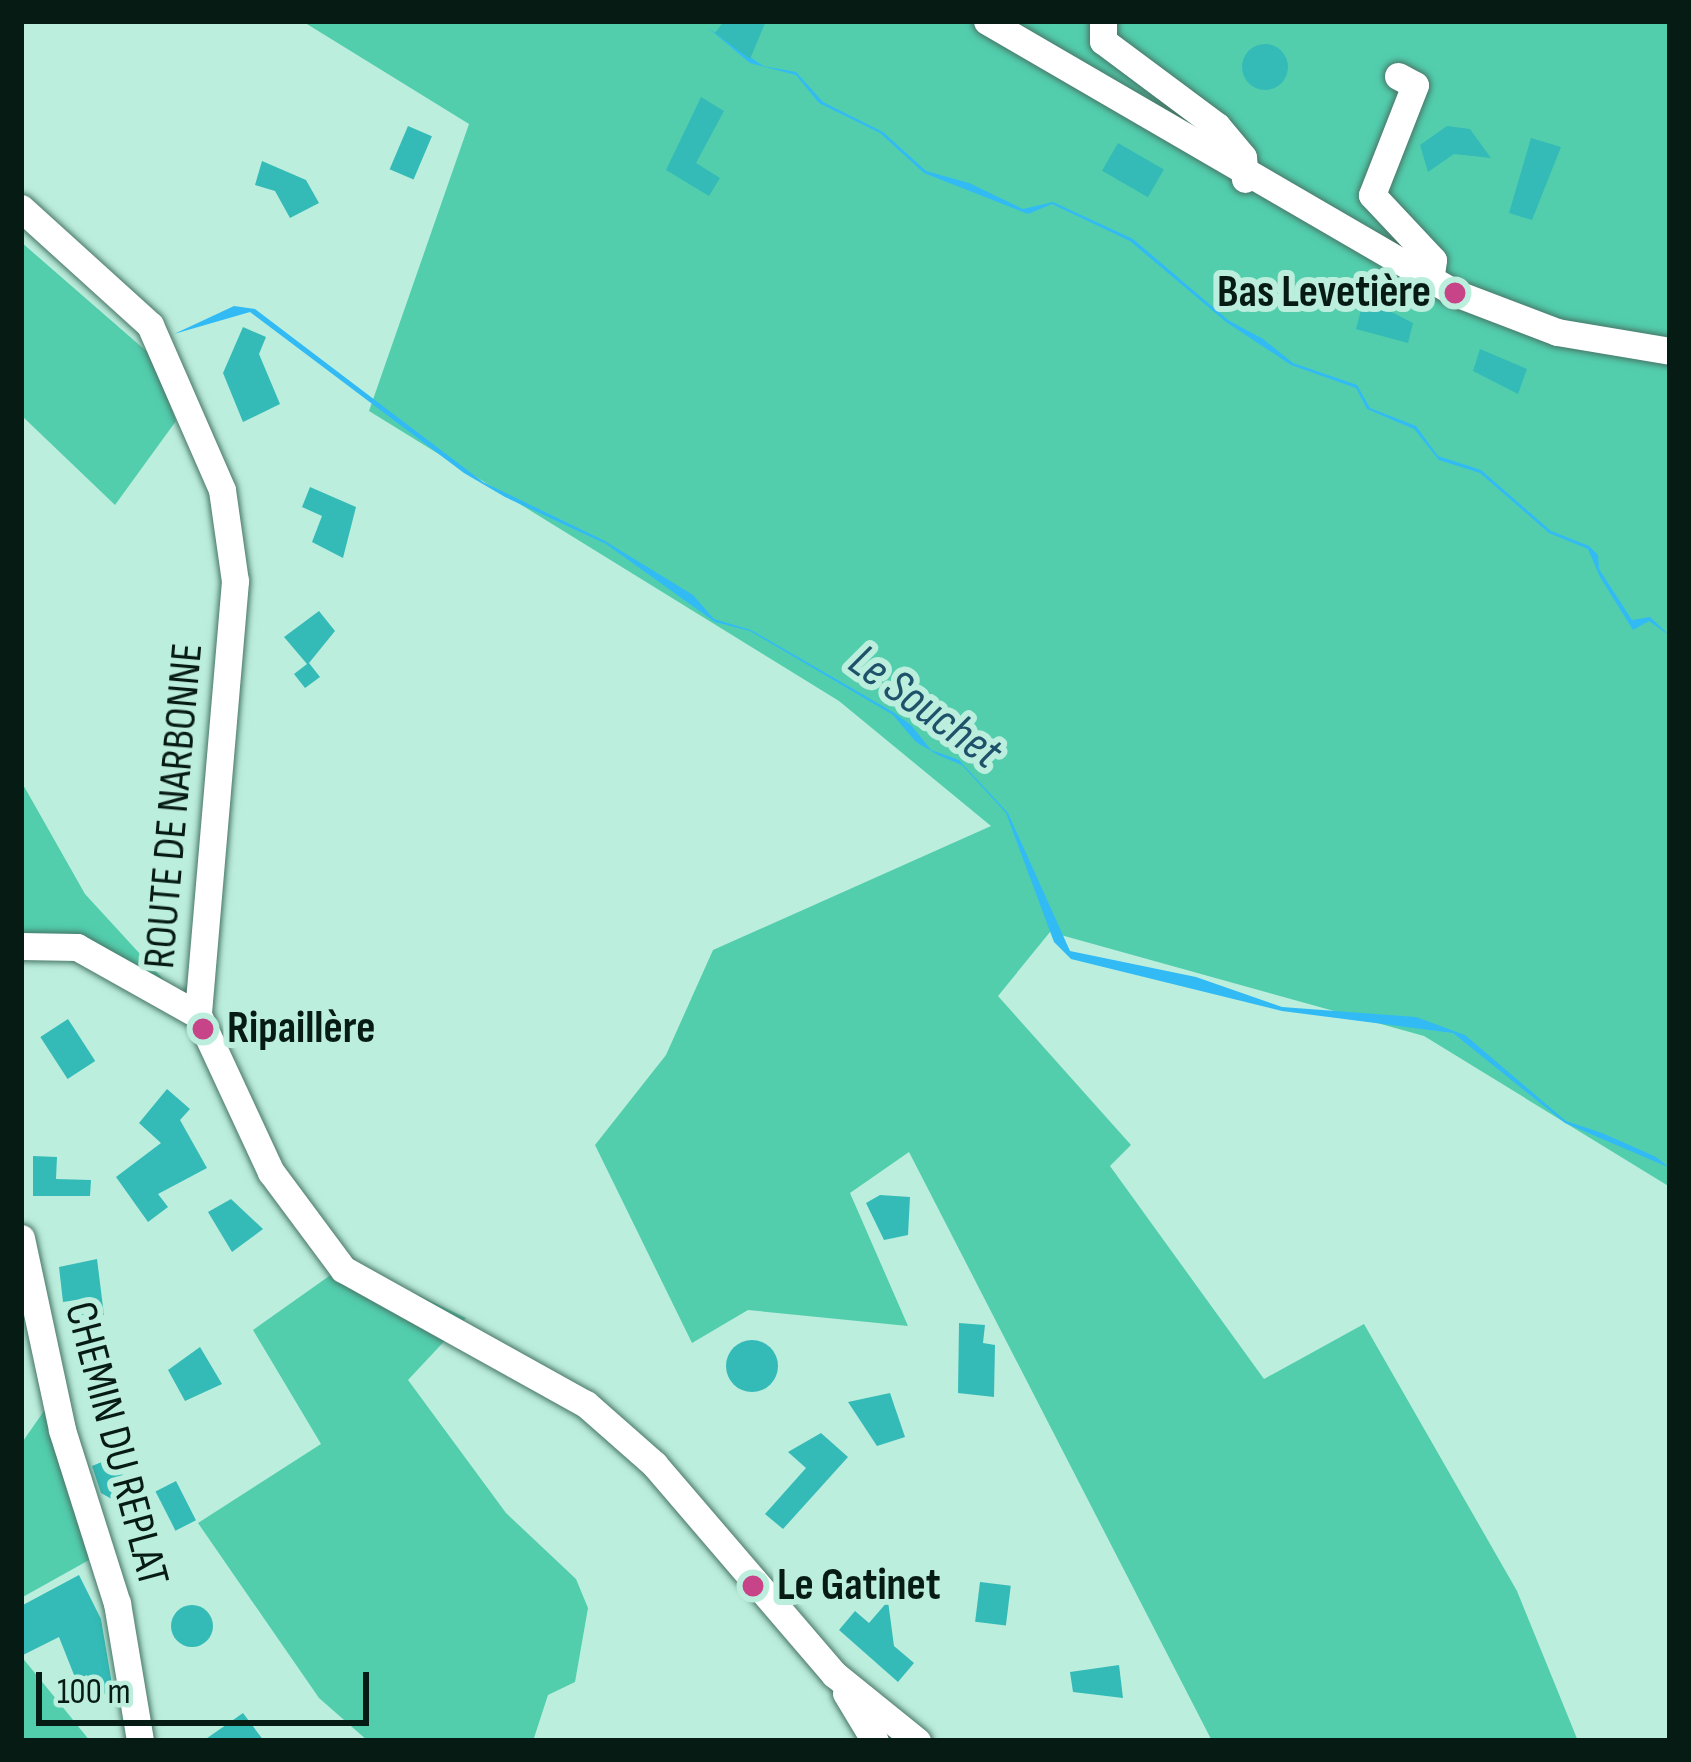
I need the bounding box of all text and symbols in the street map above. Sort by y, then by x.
place label: Bas Levetière [1217,266,1431,320]
marker: Bas Levetière [1442,280,1468,306]
water label: Le Souchet [838,632,1012,782]
street label: ROUTE DE NARBONNE [133,641,215,971]
place label: Ripaillère [227,1002,375,1056]
marker: Ripaillère [190,1016,216,1042]
street label: CHEMIN DU REPLAT [52,1296,180,1592]
place label: Le Gatinet [777,1559,941,1613]
marker: Le Gatinet [740,1573,766,1599]
scale bar [42,1648,375,1722]
text: 100 m [57,1671,131,1714]

